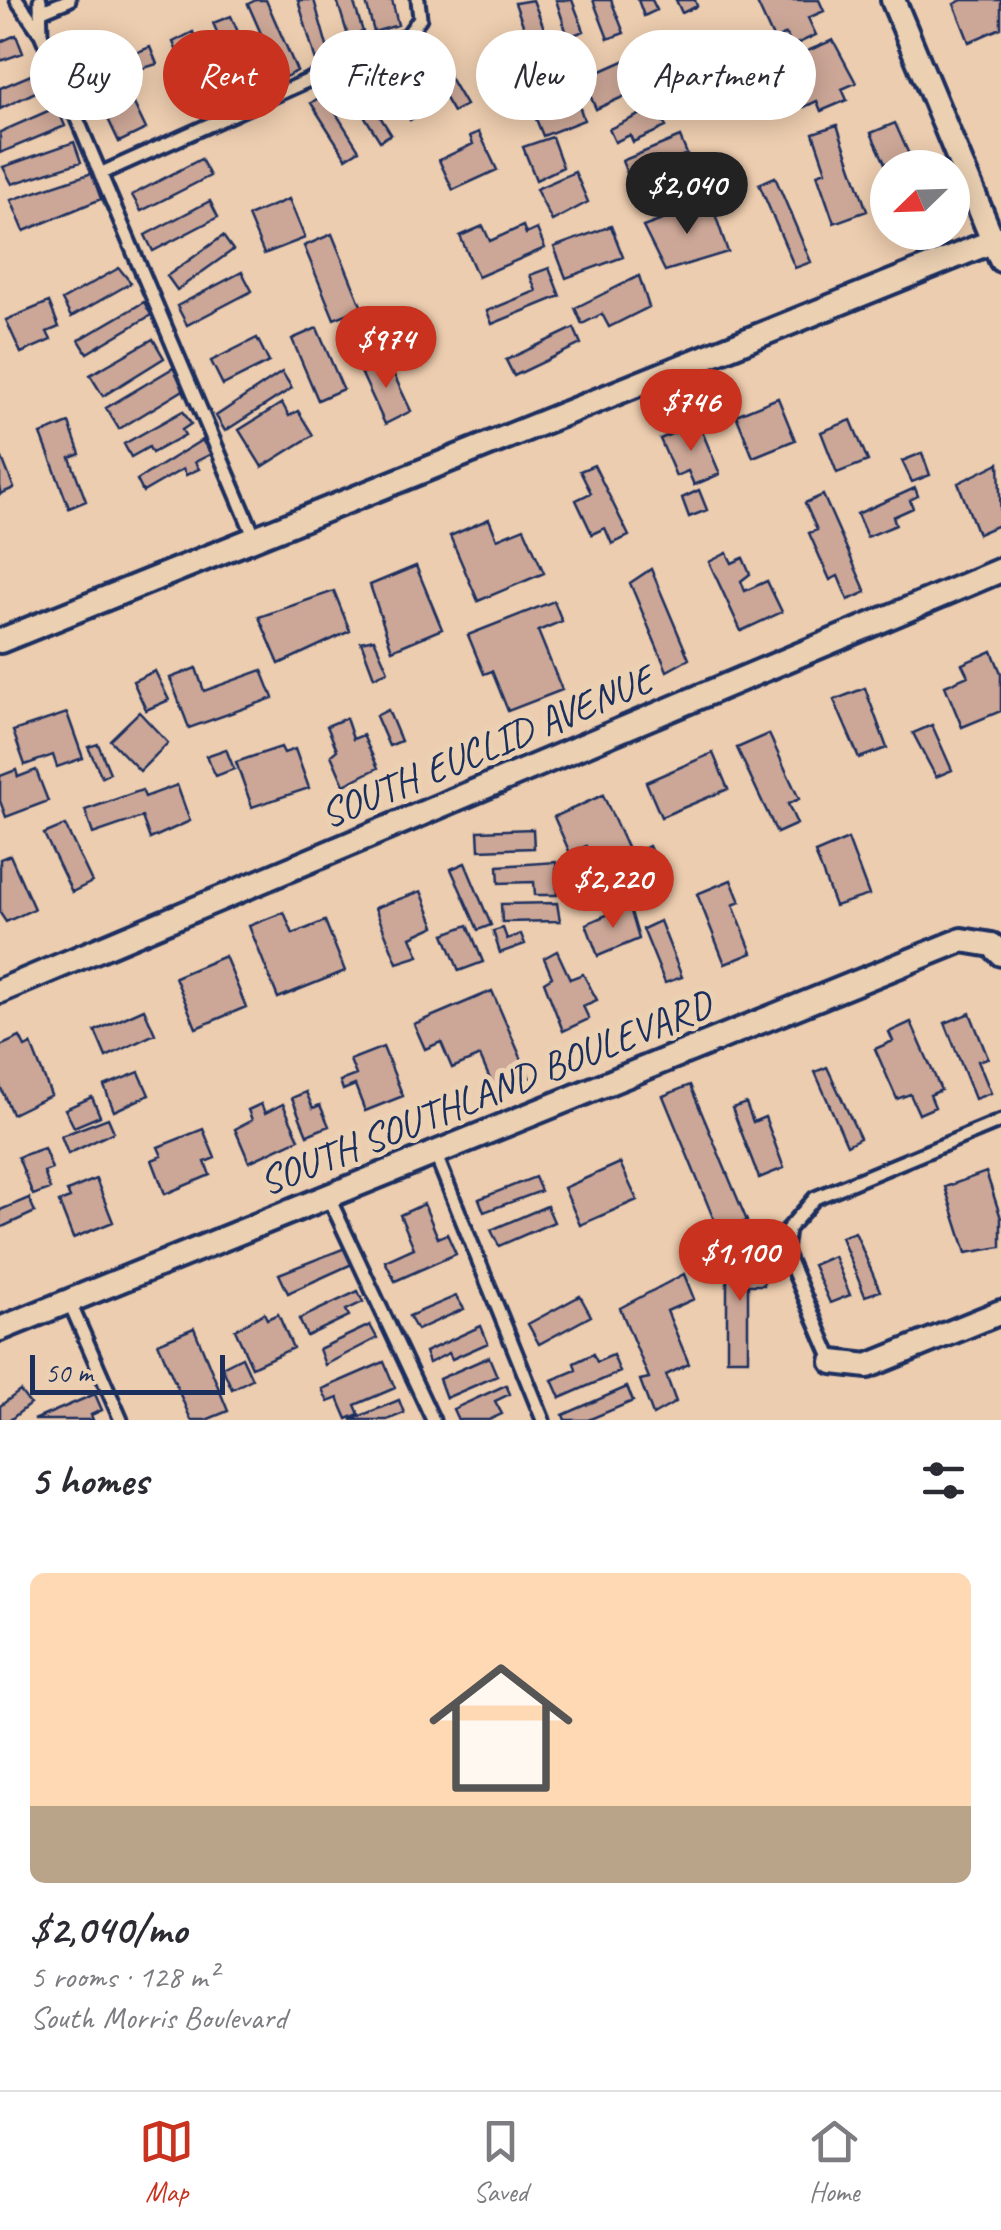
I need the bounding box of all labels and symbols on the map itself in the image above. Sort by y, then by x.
north arrow [870,150,970,250]
pin: $2,040 [606,152,768,237]
pin: $974 [327,306,445,391]
pin: $746 [632,369,750,454]
street label: SOUTH EUCLID AVENUE [313,652,665,840]
pin: $2,220 [532,846,694,931]
street label: SOUTH SOUTHLAND BOULEVARD [252,978,722,1207]
pin: $1,100 [659,1219,821,1304]
scale bar [30,1350,225,1394]

